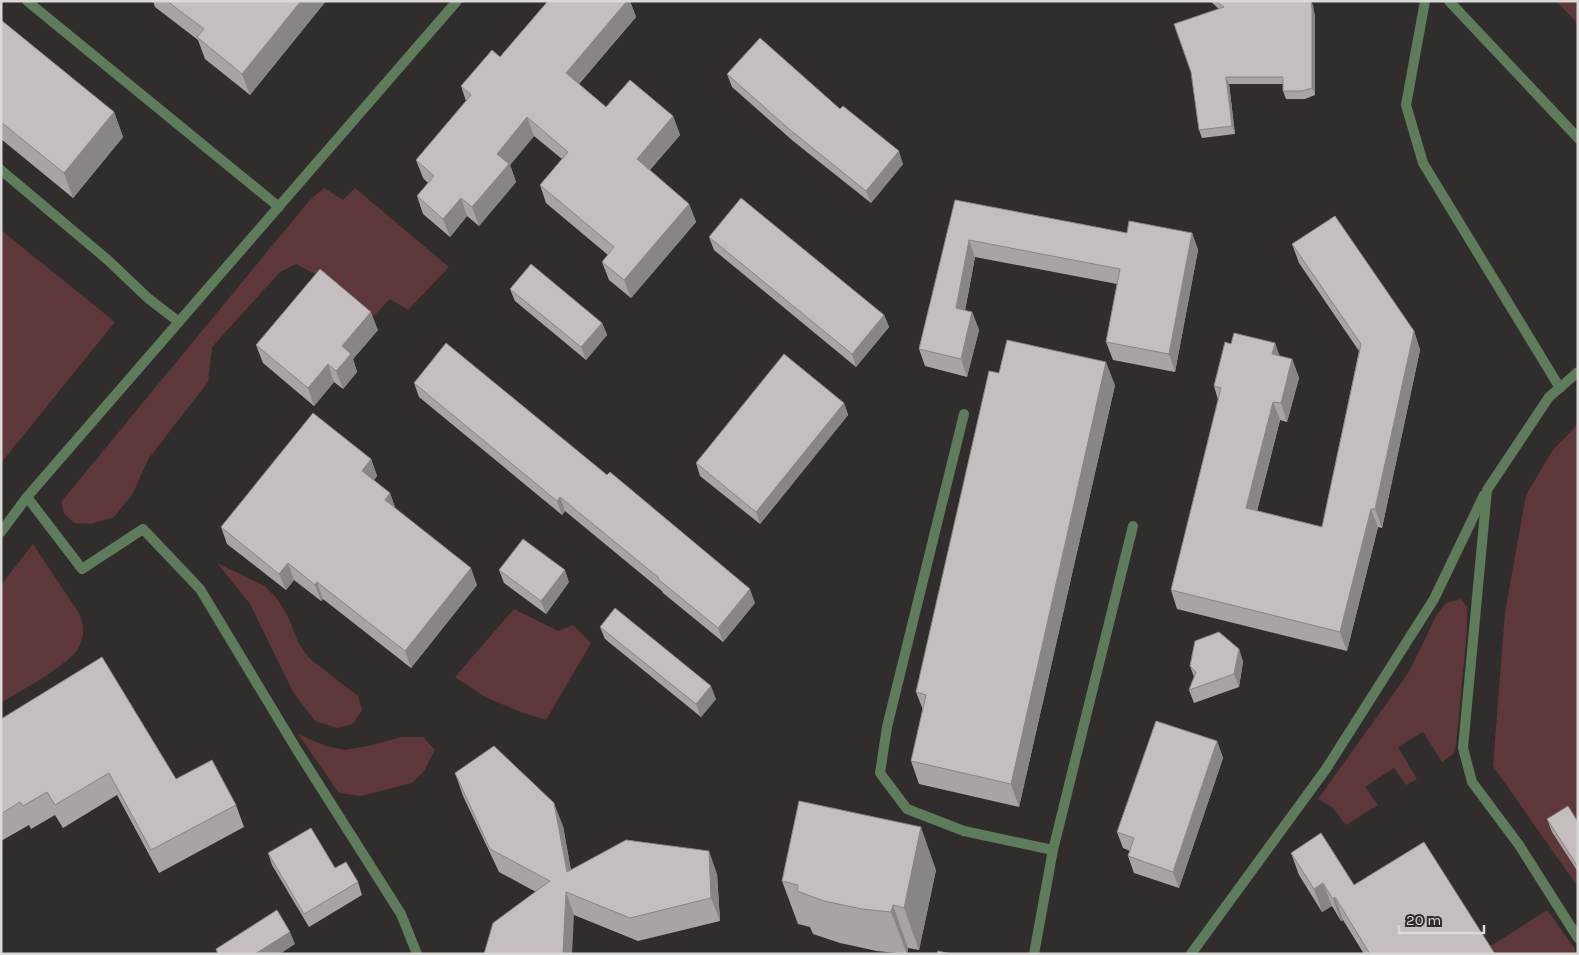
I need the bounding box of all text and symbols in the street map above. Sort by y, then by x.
scale bar [1399,902,1484,934]
text: 20 m [1406,911,1441,929]

